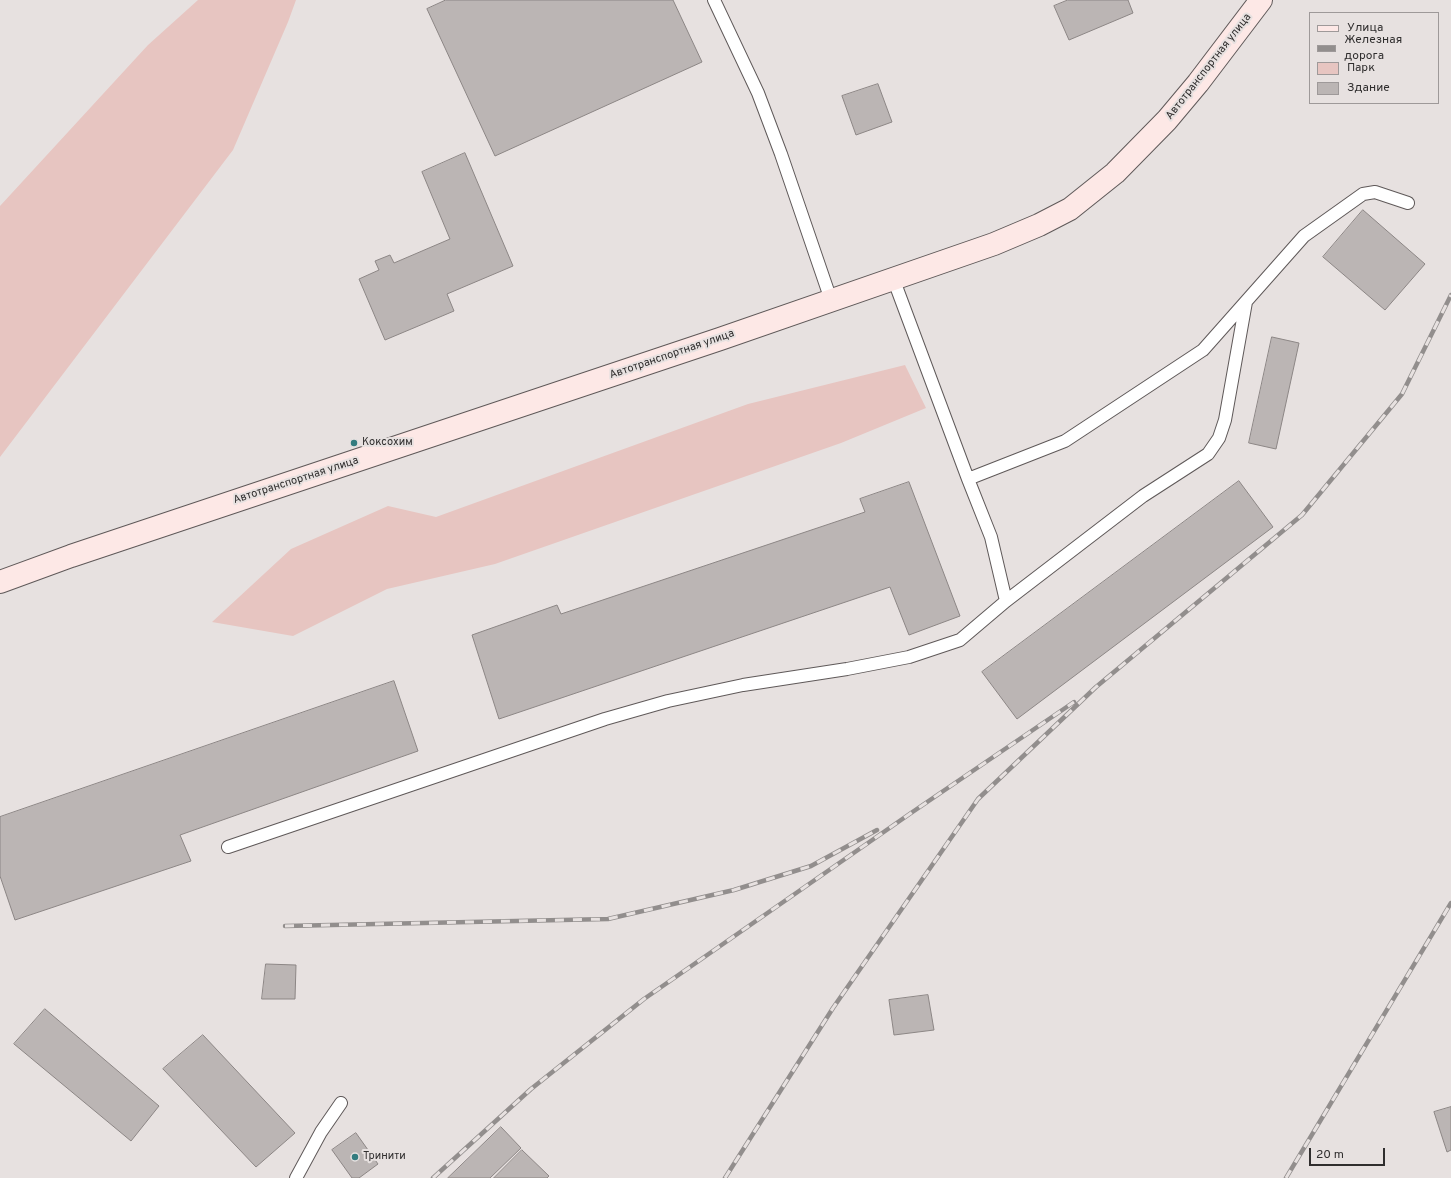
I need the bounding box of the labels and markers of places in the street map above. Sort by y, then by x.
place label: Коксохим [362,436,413,450]
marker: Коксохим [349,438,359,448]
place label: Тринити [363,1150,406,1164]
marker: Тринити [350,1152,360,1162]

